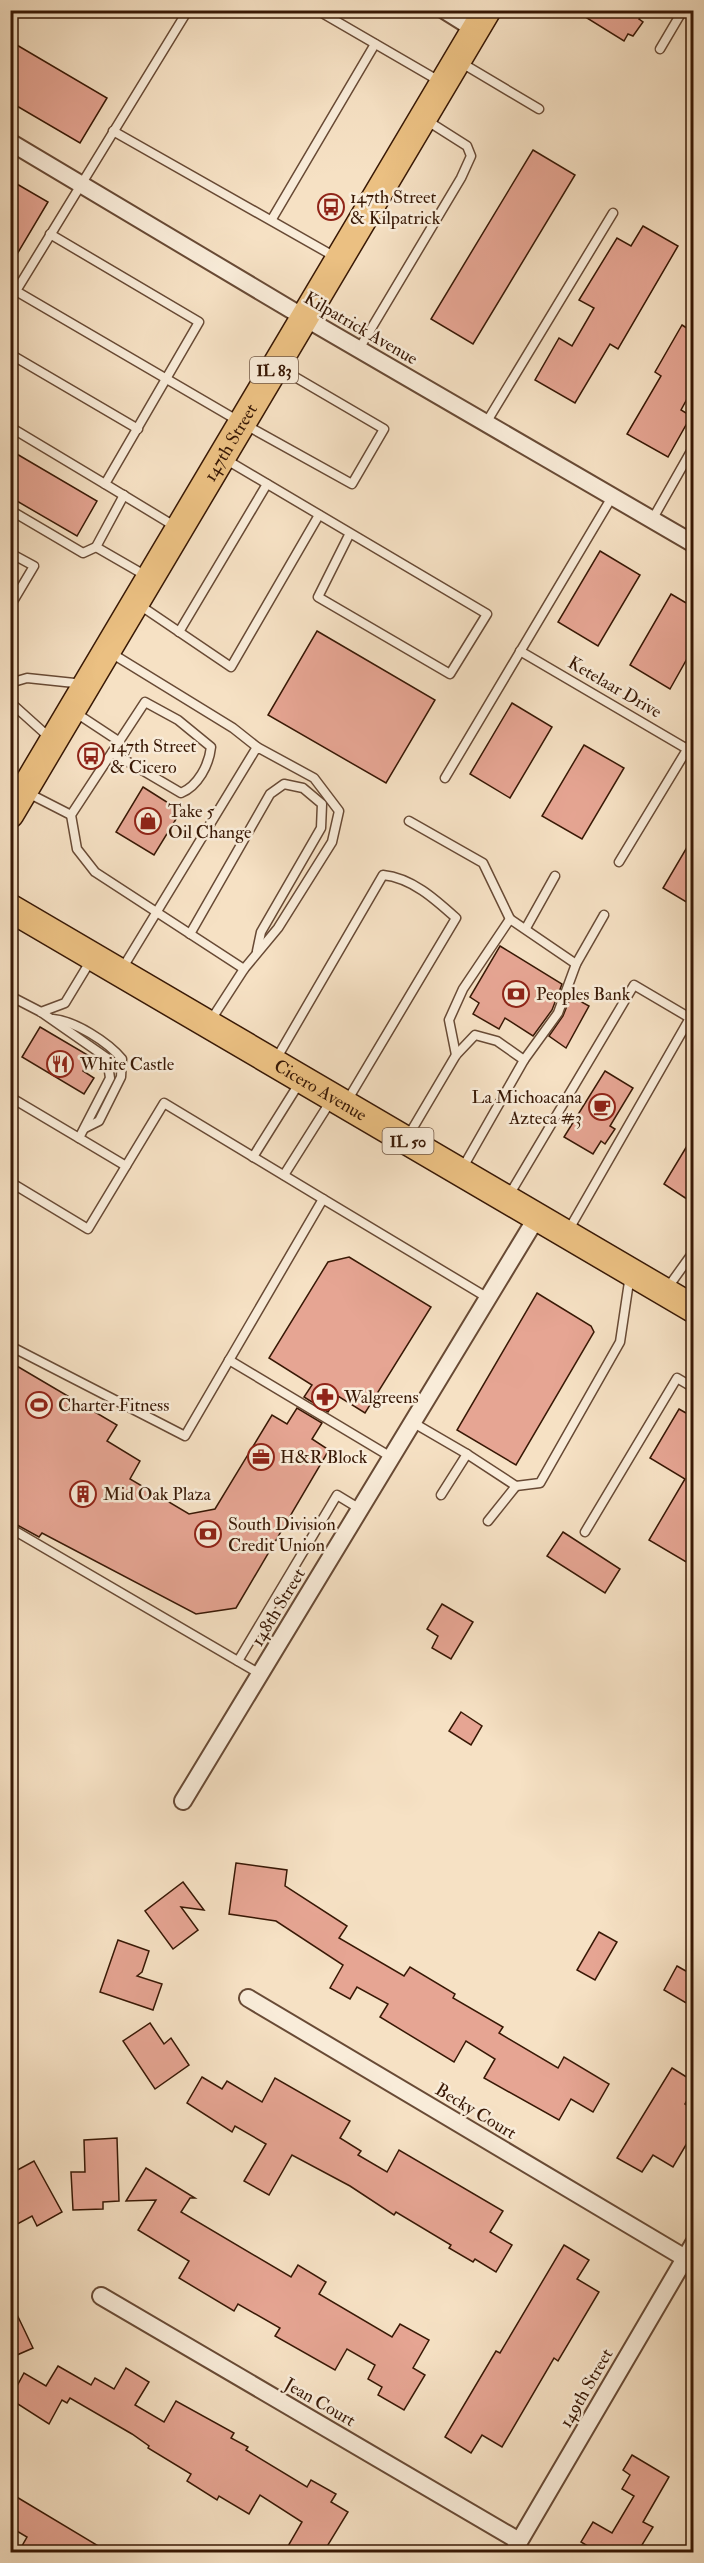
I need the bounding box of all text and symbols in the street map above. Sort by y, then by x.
place label: 147th Street & Kilpatrick [350,186,441,230]
bus stop icon: 147th Street & Kilpatrick [316,192,346,222]
street label: Kilpatrick Avenue [300,287,422,371]
road number: IL 83 [250,357,298,383]
street label: 147th Street [199,400,263,486]
street label: Ketelaar Drive [564,651,666,724]
place label: 147th Street & Cicero [110,735,197,779]
bus stop icon: 147th Street & Cicero [76,741,106,771]
place label: Take 5 Oil Change [168,800,252,844]
shop icon: Take 5 Oil Change [133,806,163,836]
bank icon: Peoples Bank [501,979,531,1009]
place label: Peoples Bank [536,983,631,1006]
restaurant icon: White Castle [45,1049,75,1079]
place label: White Castle [79,1053,175,1076]
street label: Cicero Avenue [270,1054,371,1127]
place label: La Michoacana Azteca #3 [472,1086,583,1130]
cafe icon: La Michoacana Azteca #3 [587,1092,617,1122]
road number: IL 50 [382,1128,434,1154]
pharmacy icon: Walgreens [310,1382,340,1412]
place label: Walgreens [343,1386,419,1409]
sports icon: Charter Fitness [24,1390,54,1420]
place label: Charter Fitness [58,1394,169,1417]
office icon: H&R Block [246,1442,276,1472]
place label: H&R Block [280,1446,368,1469]
building icon: Mid Oak Plaza [68,1479,98,1509]
place label: Mid Oak Plaza [103,1483,211,1506]
place label: South Division Credit Union [228,1513,336,1557]
bank icon: South Division Credit Union [193,1519,223,1549]
street label: 148th Street [246,1564,311,1650]
street label: Becky Court [431,2078,521,2145]
street label: 149th Street [555,2344,618,2432]
street label: Jean Court [279,2372,360,2432]

